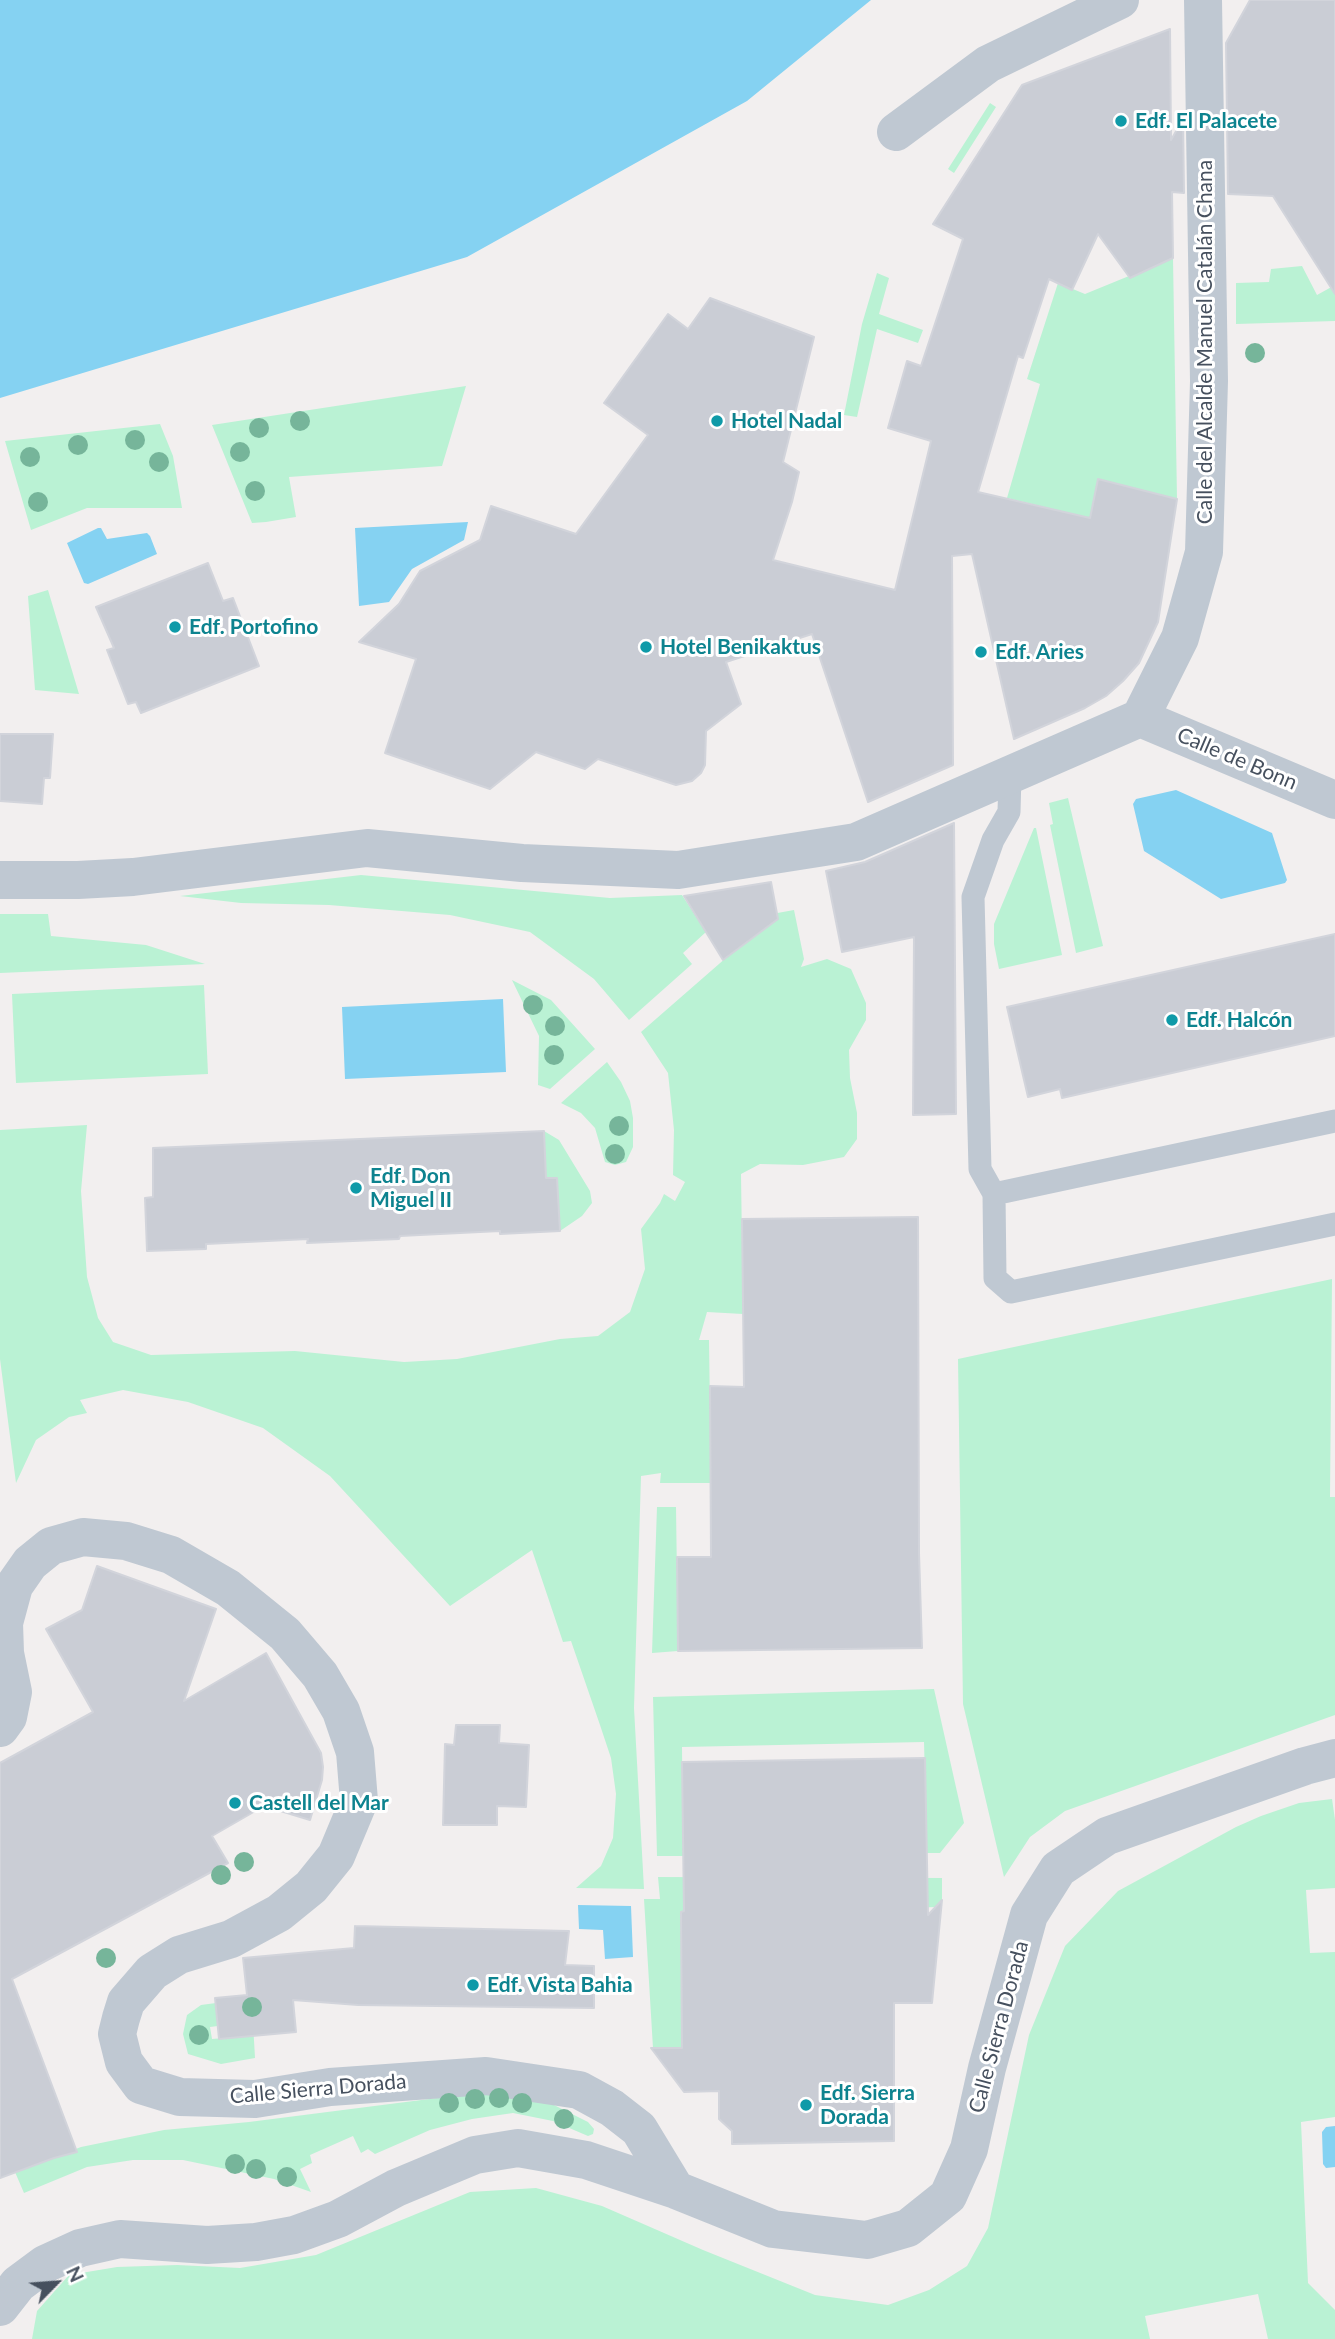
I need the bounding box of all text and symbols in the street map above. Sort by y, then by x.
place label: Edf. El Palacete [1135,108,1277,134]
marker: Edf. El Palacete [1113,113,1129,129]
street label: Calle del Alcalde Manuel Catalán Chana [1192,160,1218,524]
place label: Hotel Nadal [731,408,842,434]
marker: Hotel Nadal [709,413,725,429]
place label: Edf. Portofino [189,614,318,640]
marker: Edf. Portofino [167,619,183,635]
place label: Hotel Benikaktus [660,634,821,660]
marker: Hotel Benikaktus [638,639,654,655]
place label: Edf. Aries [995,639,1084,665]
marker: Edf. Aries [973,644,989,660]
street label: Calle de Bonn [1173,722,1301,796]
place label: Edf. Halcón [1186,1007,1292,1033]
marker: Edf. Halcón [1164,1012,1180,1028]
place label: Edf. Don Miguel II [370,1163,452,1213]
marker: Edf. Don Miguel II [348,1180,364,1196]
place label: Castell del Mar [249,1790,389,1816]
marker: Castell del Mar [227,1795,243,1811]
street label: Calle Sierra Dorada [964,1938,1034,2116]
place label: Edf. Vista Bahia [487,1972,633,1998]
marker: Edf. Vista Bahia [465,1977,481,1993]
street label: Calle Sierra Dorada [229,2069,407,2109]
place label: Edf. Sierra Dorada [820,2080,915,2130]
marker: Edf. Sierra Dorada [798,2097,814,2113]
north arrow [21,2248,91,2318]
text: N [62,2262,89,2285]

